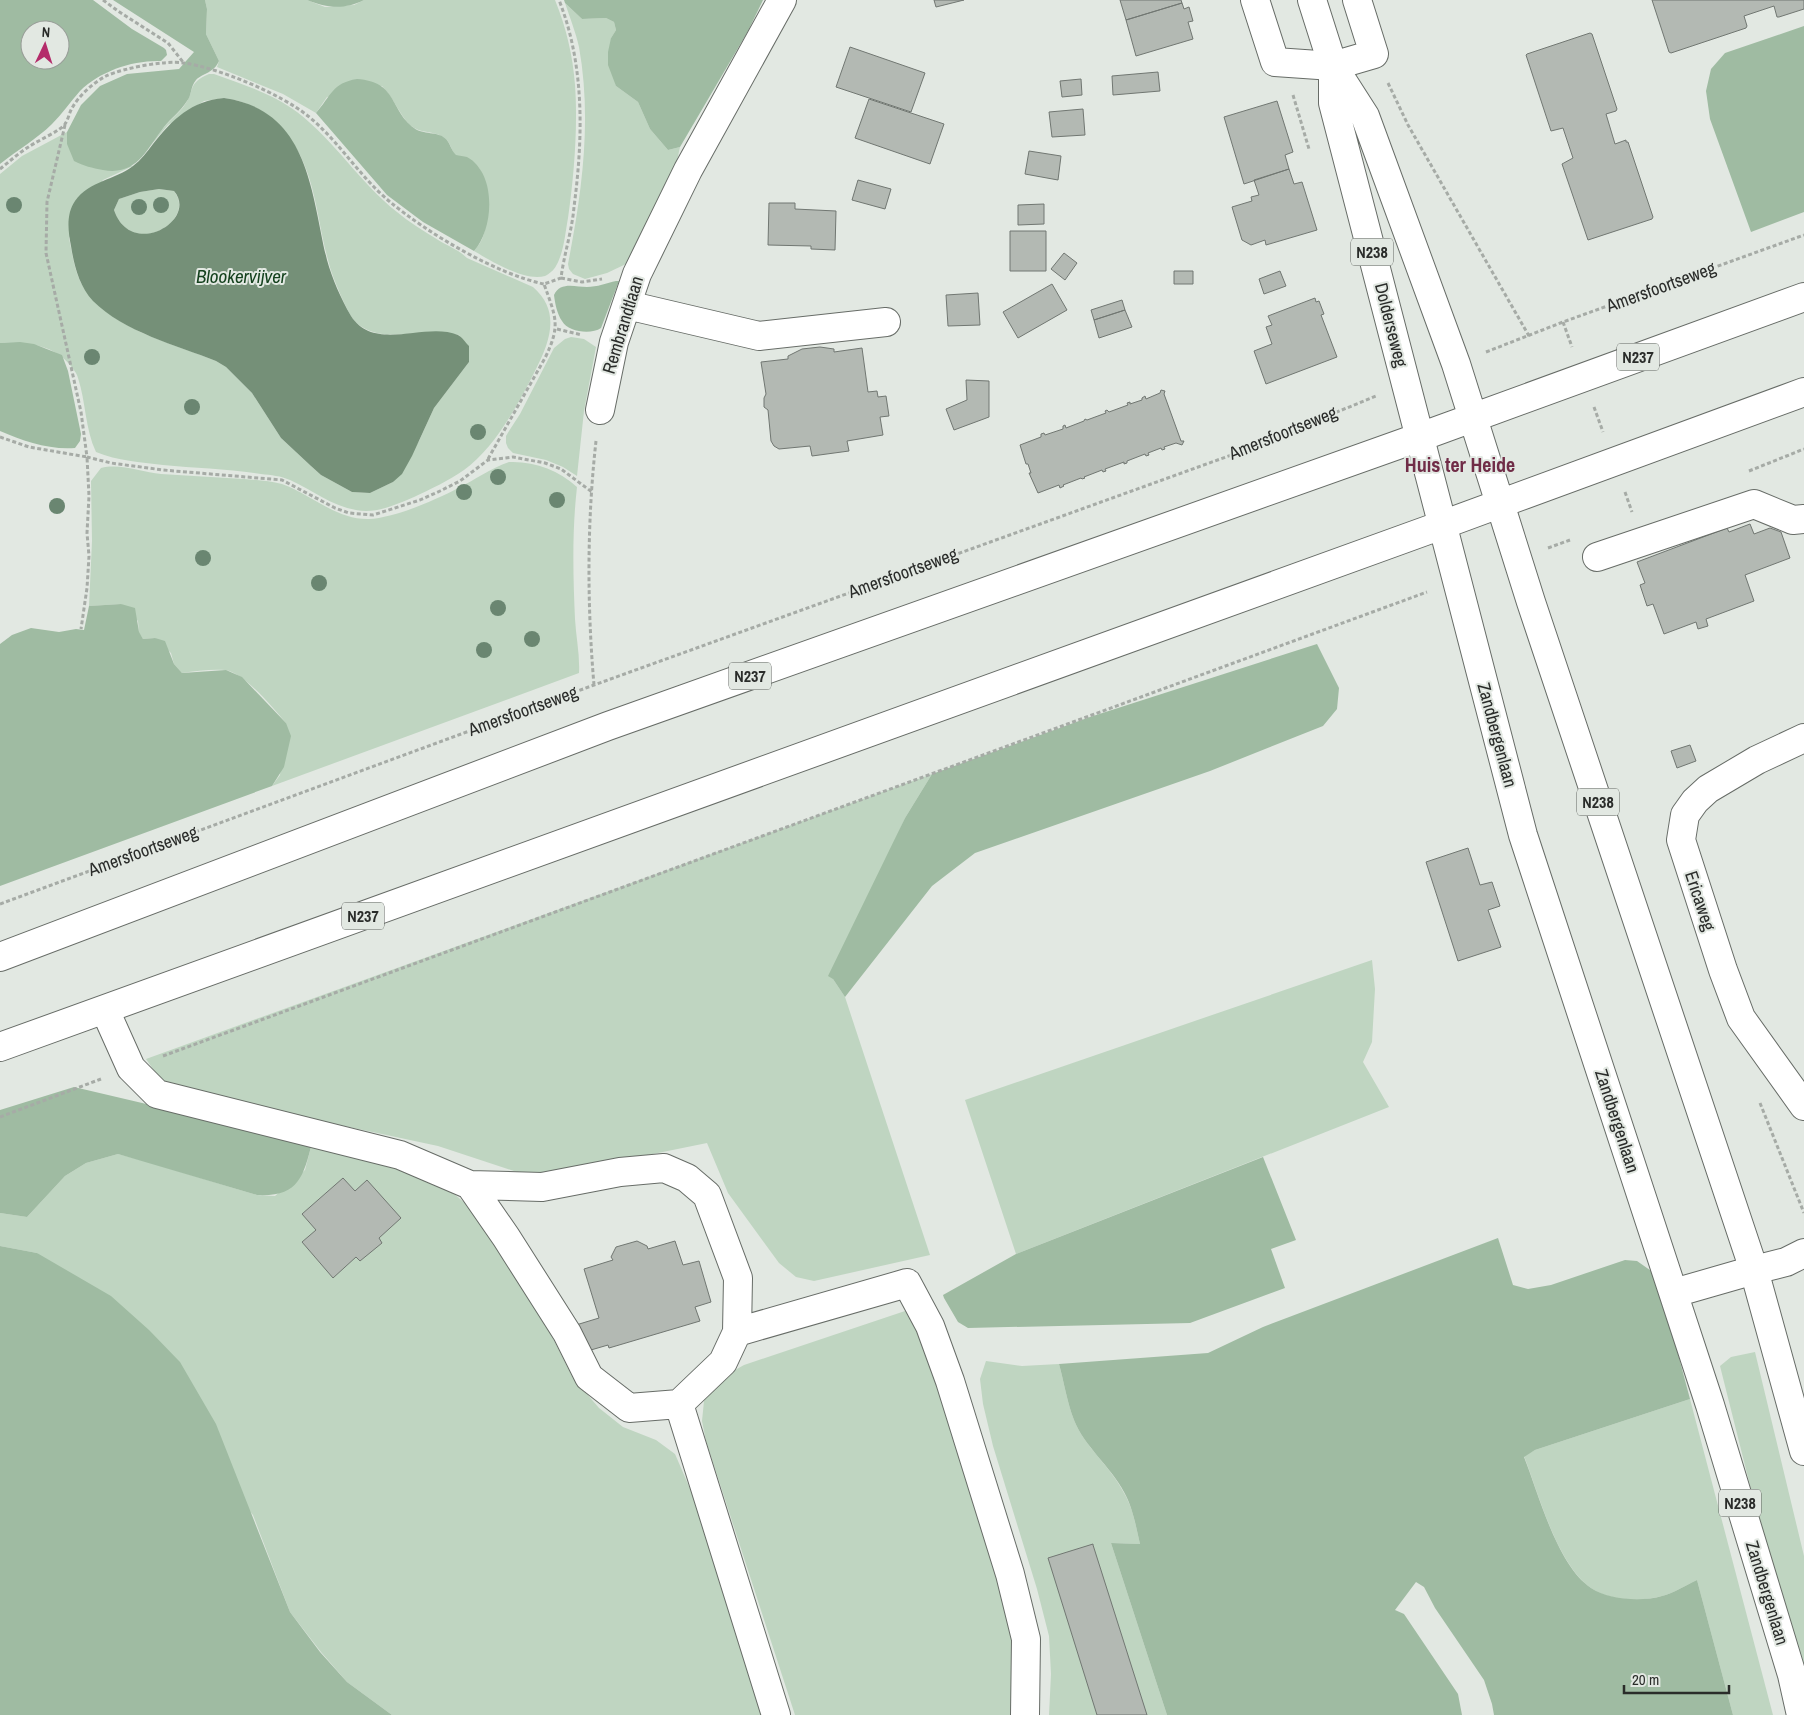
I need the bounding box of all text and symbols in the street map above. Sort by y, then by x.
north arrow [20,20,70,70]
text: N [41,23,51,41]
road number: N238 [1351,238,1393,266]
street label: Amersfoortseweg [1602,255,1720,318]
water label: Blookervijver [196,263,287,289]
street label: Rembrandtlaan [596,273,649,377]
street label: Dolderseweg [1369,280,1414,370]
road number: N237 [1617,344,1659,371]
street label: Amersfoortseweg [1224,399,1341,466]
district label: Huis ter Heide [1405,451,1515,478]
street label: Amersfoortseweg [844,541,962,604]
road number: N237 [729,662,771,689]
street label: Amersfoortseweg [464,679,582,742]
street label: Zandbergenlaan [1471,680,1523,790]
road number: N238 [1577,789,1619,816]
street label: Amersfoortseweg [84,819,202,882]
street label: Ericaweg [1679,868,1722,935]
road number: N237 [342,902,384,929]
street label: Zandbergenlaan [1589,1066,1646,1176]
road number: N238 [1719,1490,1761,1516]
street label: Zandbergenlaan [1740,1538,1795,1648]
scale bar [1624,1662,1729,1694]
text: 20 m [1632,1669,1659,1690]

